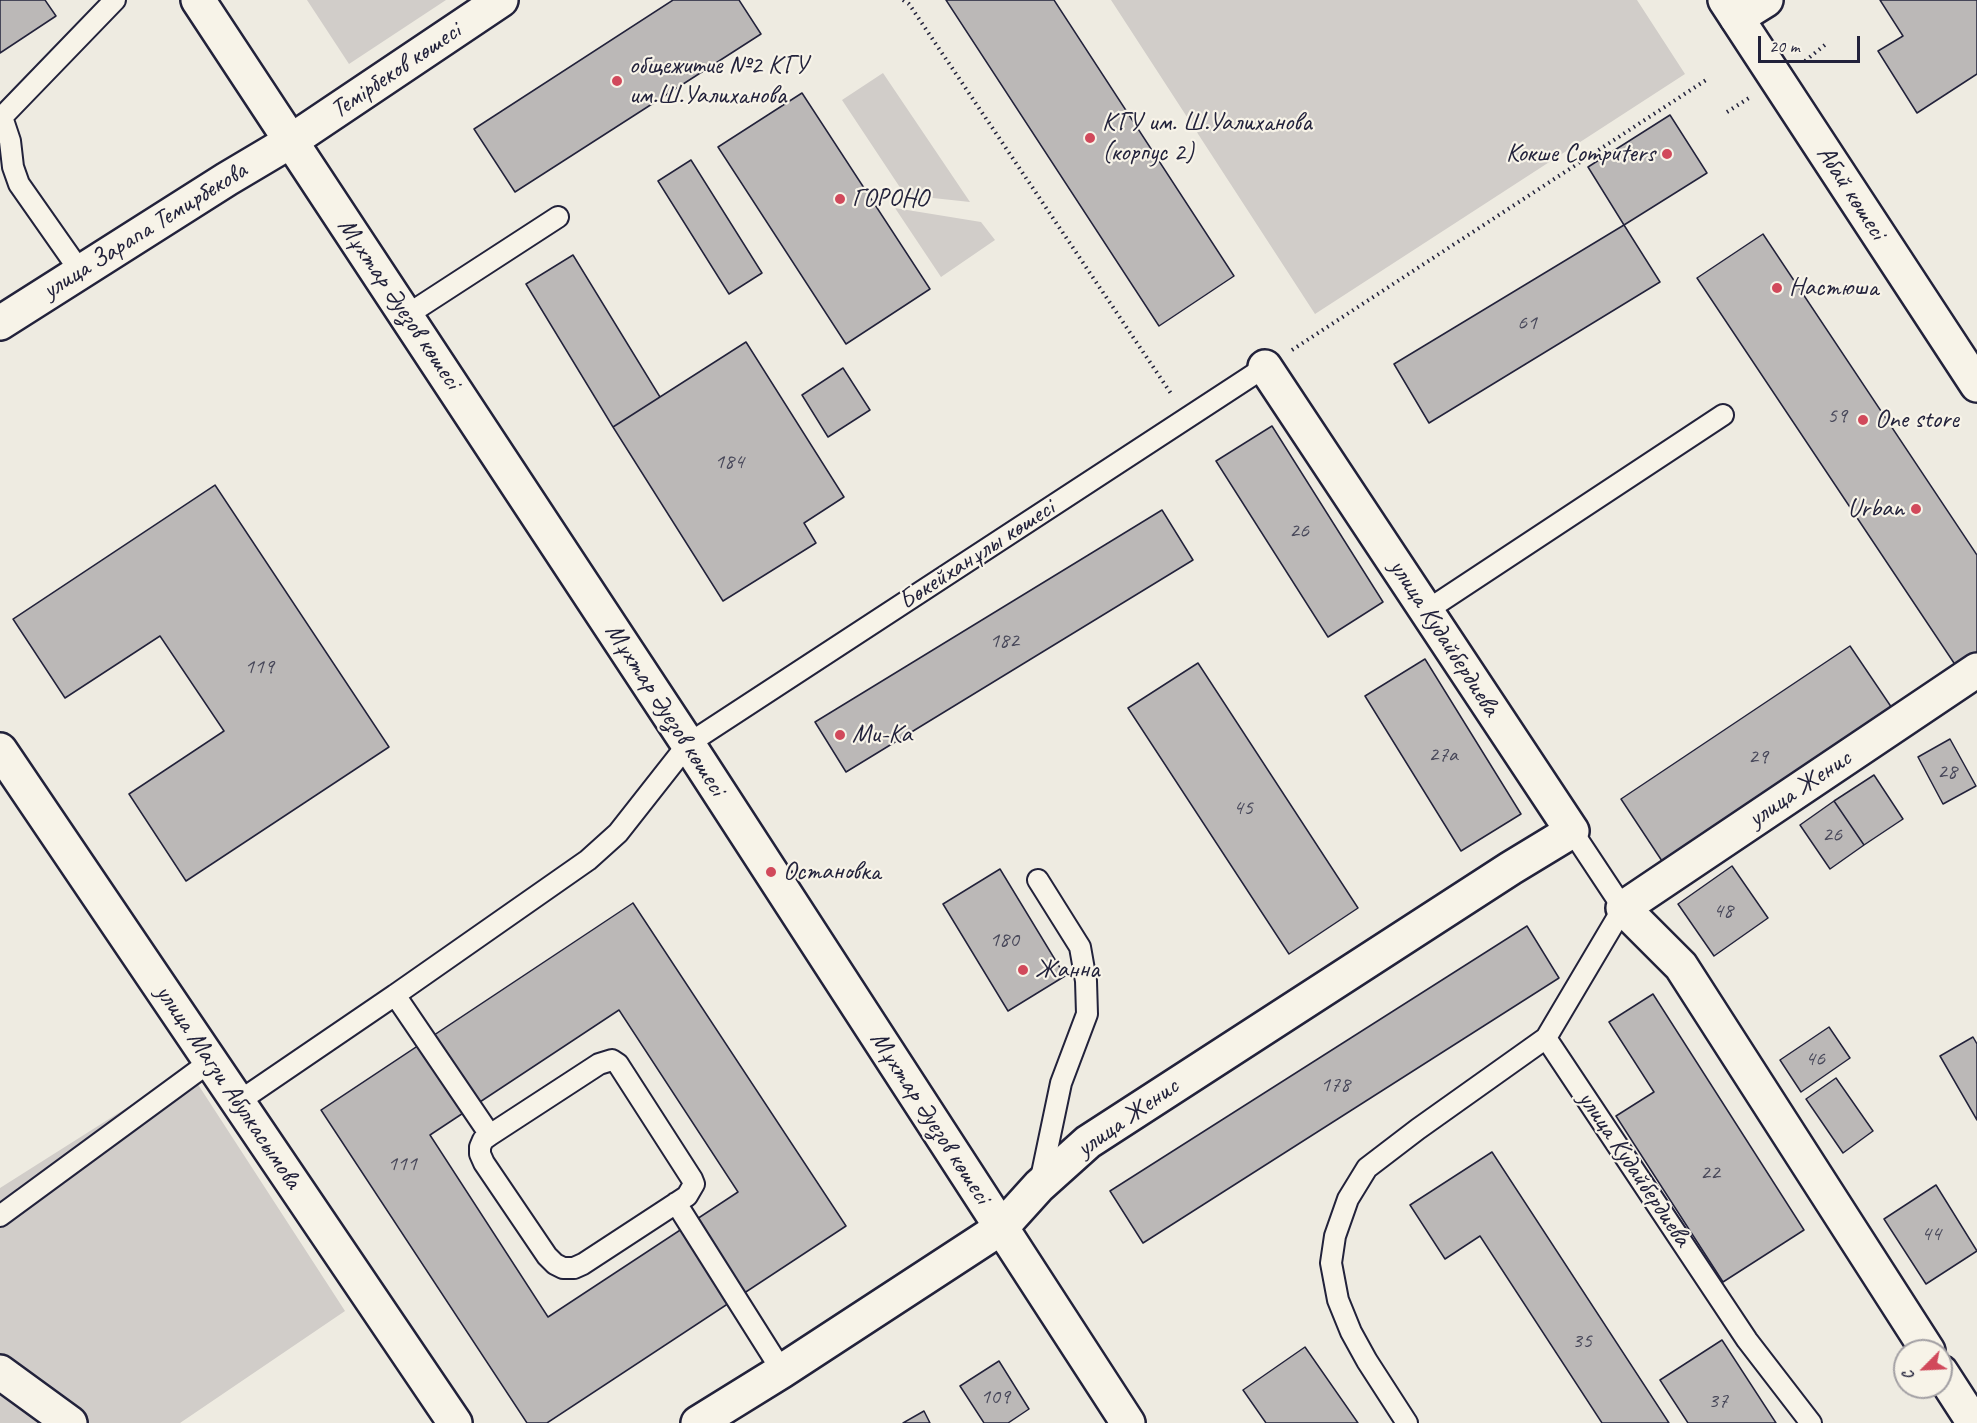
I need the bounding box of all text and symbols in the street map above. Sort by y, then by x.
street label: Темірбеков көшесі [325,16,467,126]
scale bar [1761,24,1863,62]
text: 20 m [1769,35,1800,57]
place label: общежитие №2 КГУ им.Ш.Уалиханова [629,50,808,112]
marker: общежитие №2 КГУ им.Ш.Уалиханова [610,74,624,88]
place label: КГУ им. Ш.Уалиханова (корпус 2) [1102,107,1312,168]
marker: КГУ им. Ш.Уалиханова (корпус 2) [1083,131,1097,145]
place label: Кокше Computers [1506,138,1655,170]
street label: Абай көшесі [1809,140,1893,246]
marker: Кокше Computers [1660,147,1674,161]
street label: улица Зарапа Темирбекова [37,156,253,306]
place label: ГОРОНО [852,183,929,215]
marker: ГОРОНО [833,192,847,206]
street label: Мұхтар Әуезов көшесі [330,213,468,395]
place label: Настюша [1789,272,1878,304]
marker: Настюша [1770,281,1784,295]
house number: 61 [1517,310,1537,336]
house number: 59 [1827,403,1847,429]
place label: One store [1875,404,1959,436]
marker: One store [1856,413,1870,427]
house number: 184 [714,449,744,475]
street label: Бөкейханұлы көшесі [893,493,1061,617]
place label: Urban [1847,493,1904,525]
marker: Urban [1909,502,1923,516]
house number: 26 [1289,518,1309,544]
street label: улица Кудайбердиева [1382,554,1506,722]
street label: Мұхтар Әуезов көшесі [598,618,732,802]
house number: 182 [989,628,1019,654]
house number: 119 [244,654,274,680]
place label: Ми-Ка [852,719,912,751]
marker: Ми-Ка [833,728,847,742]
house number: 27а [1428,742,1458,768]
street label: улица Женис [1743,743,1857,835]
house number: 29 [1748,744,1768,770]
house number: 28 [1937,759,1957,785]
house number: 45 [1233,795,1253,821]
house number: 26 [1822,822,1842,848]
place label: Остановка [783,856,880,888]
marker: Остановка [764,865,778,879]
house number: 48 [1713,898,1733,924]
house number: 180 [989,927,1019,953]
place label: Жанна [1035,954,1099,986]
marker: Жанна [1016,963,1030,977]
street label: улица Магзи Абулкасымова [148,979,308,1195]
street label: Мұхтар Әуезов көшесі [863,1026,997,1210]
house number: 46 [1805,1046,1825,1072]
street label: улица Женис [1071,1072,1185,1164]
house number: 178 [1320,1072,1350,1098]
street label: улица Кудайбердиева [1570,1085,1698,1253]
house number: 111 [387,1151,417,1177]
house number: 22 [1700,1160,1720,1186]
house number: 44 [1921,1221,1941,1247]
house number: 35 [1572,1328,1592,1354]
north arrow [1893,1339,1953,1399]
text: С [1898,1368,1919,1383]
house number: 109 [980,1384,1010,1410]
house number: 37 [1708,1388,1728,1414]

